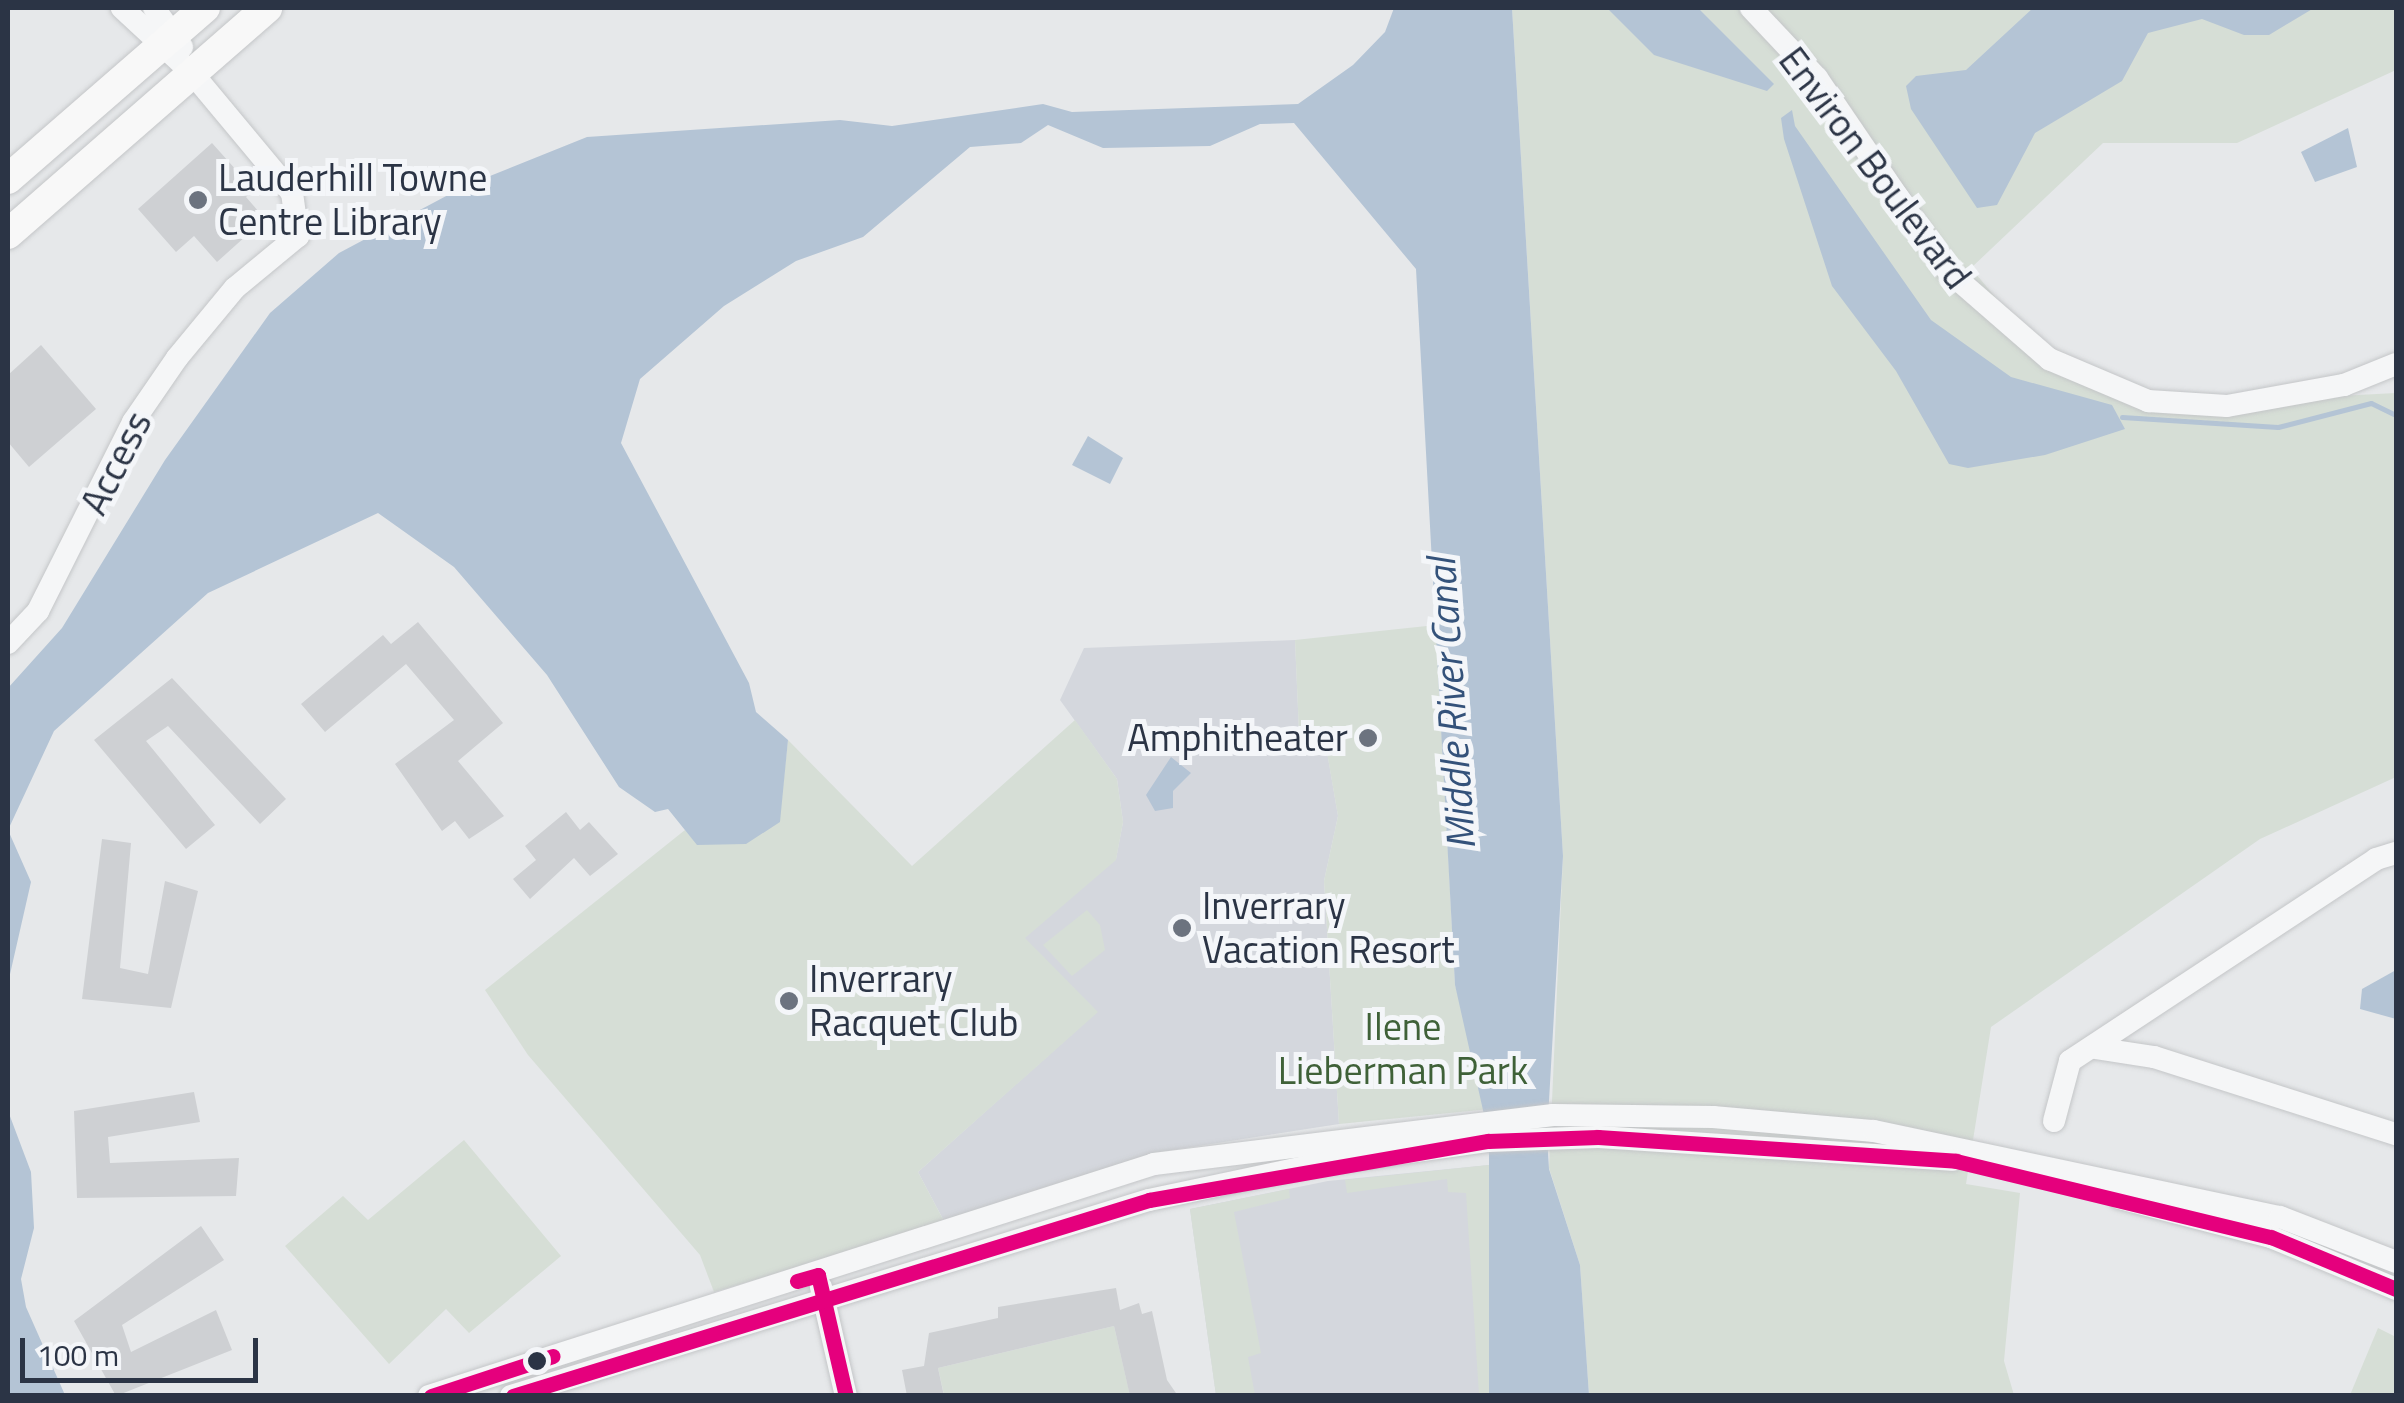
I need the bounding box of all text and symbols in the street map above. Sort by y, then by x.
street label: Environ Boulevard [1769,38,1981,298]
place label: Lauderhill Towne Centre Library [218,155,487,244]
marker: Lauderhill Towne Centre Library [187,189,209,211]
street label: Access [71,404,161,522]
water label: Middle River Canal [1417,557,1485,851]
place label: Amphitheater [1127,715,1348,761]
marker: Amphitheater [1357,727,1379,749]
place label: Inverrary Vacation Resort [1202,883,1455,972]
marker: Inverrary Vacation Resort [1171,917,1193,939]
place label: Inverrary Racquet Club [809,956,1018,1046]
marker: Inverrary Racquet Club [778,990,800,1012]
park label: Ilene Lieberman Park [1278,1004,1528,1094]
scale bar [25,1318,262,1380]
text: 100 m [37,1332,119,1378]
unlabelled marker [527,1351,547,1371]

